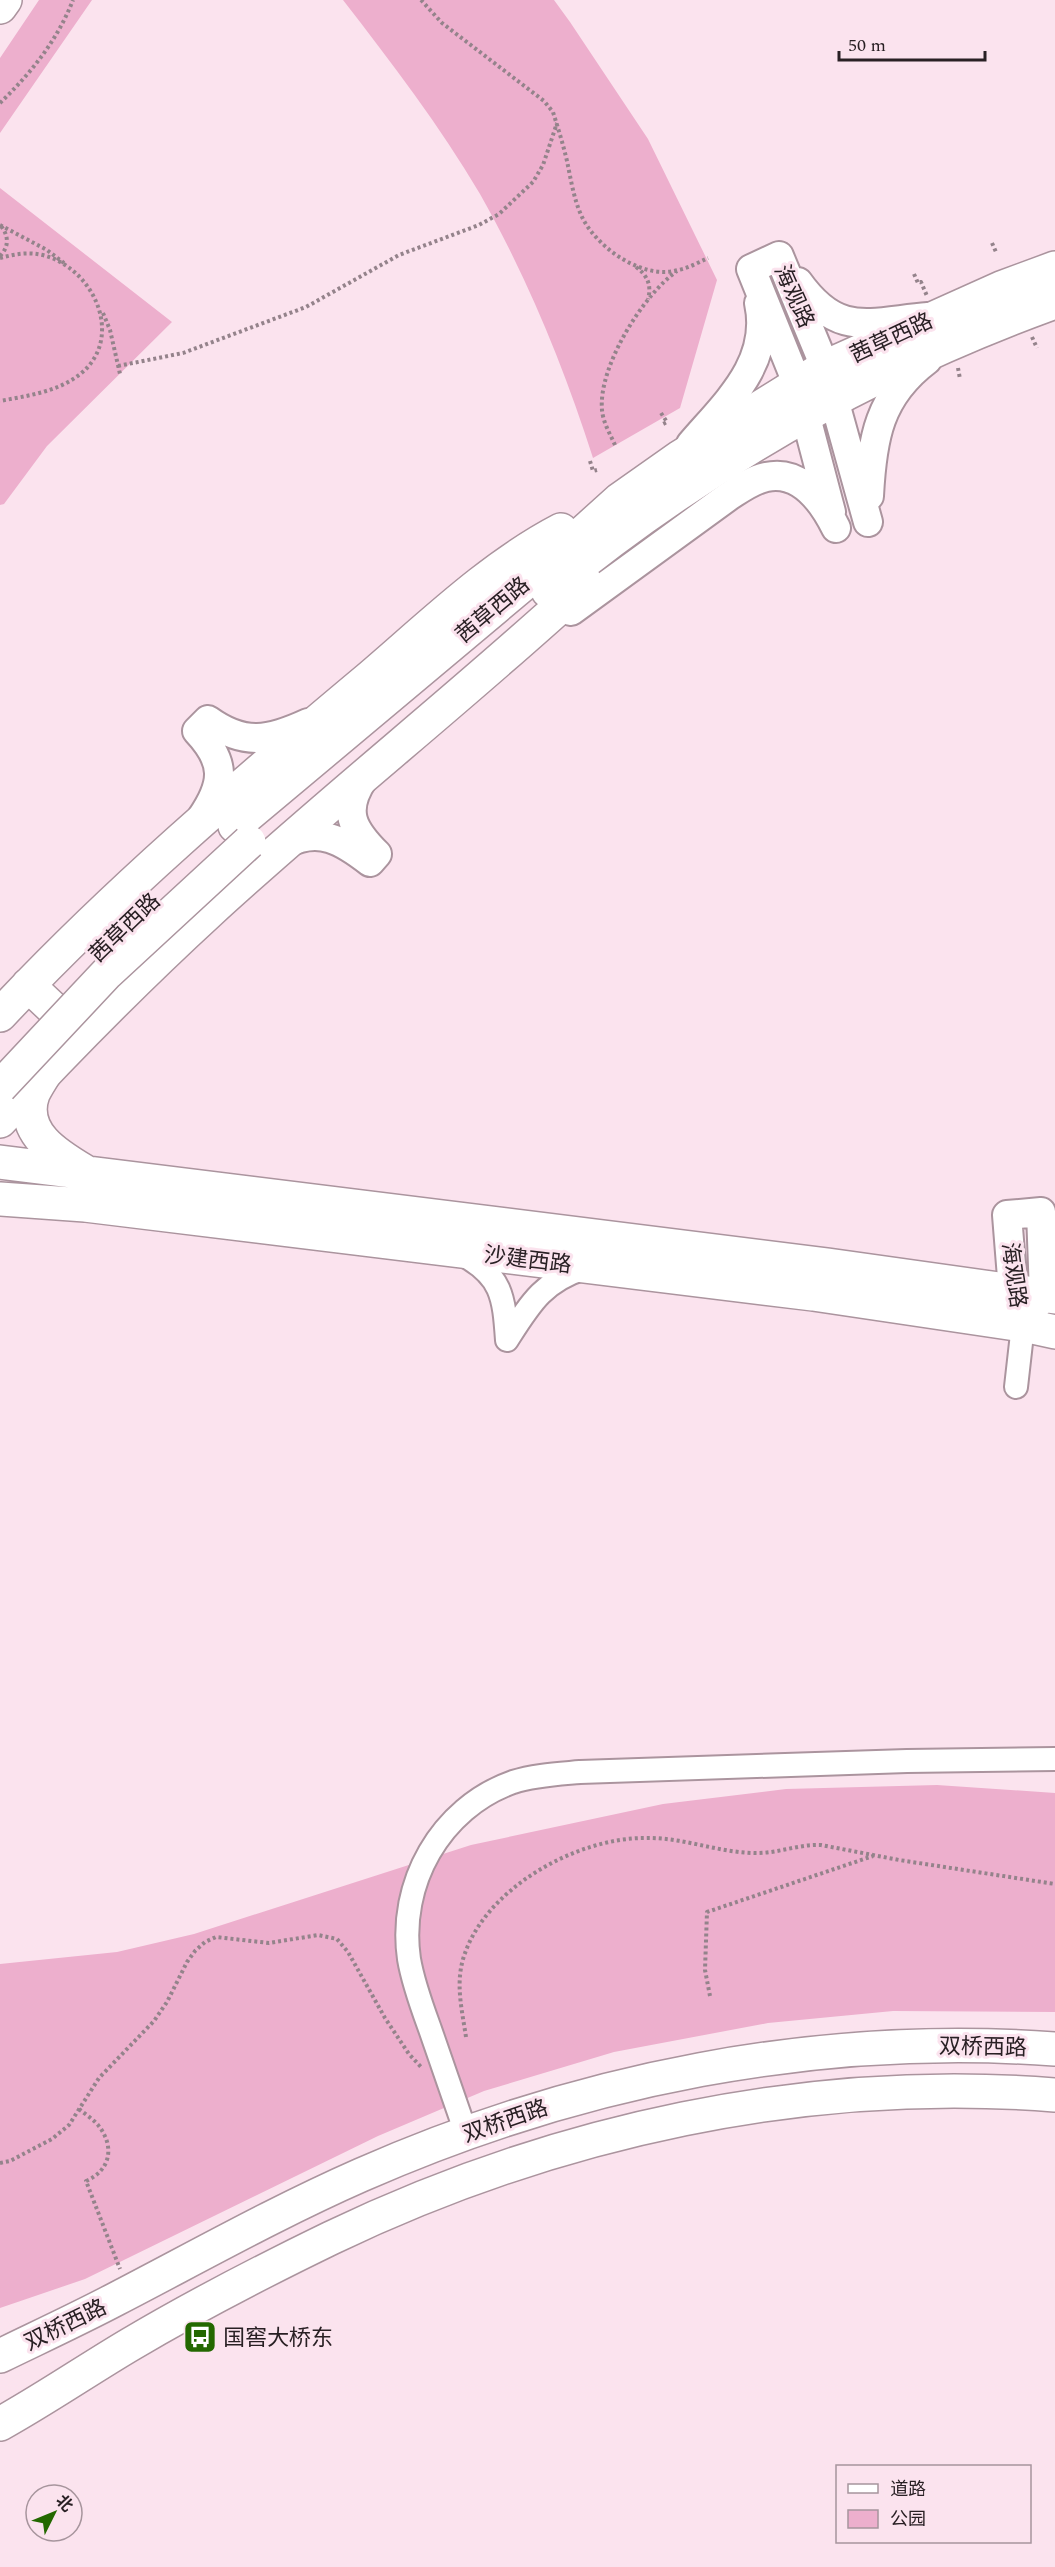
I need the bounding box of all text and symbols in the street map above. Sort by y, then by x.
scale bar [839,24,984,62]
text: 50 m [848,32,886,59]
street label: 海观路 [765,260,822,333]
street label: 茜草西路 [845,305,938,372]
street label: 茜草西路 [449,569,537,651]
street label: 茜草西路 [82,886,168,971]
street label: 沙建西路 [482,1239,574,1282]
street label: 海观路 [993,1240,1034,1310]
street label: 双桥西路 [939,2030,1027,2065]
street label: 双桥西路 [459,2091,552,2151]
street label: 双桥西路 [19,2291,112,2359]
bus stop icon: 国窖大桥东 [182,2319,218,2355]
place label: 国窖大桥东 [223,2322,333,2355]
legend [836,2465,1031,2543]
text: 道路 [890,2476,926,2503]
north arrow [24,2483,84,2543]
text: 北 [50,2489,78,2517]
text: 公园 [890,2506,926,2533]

